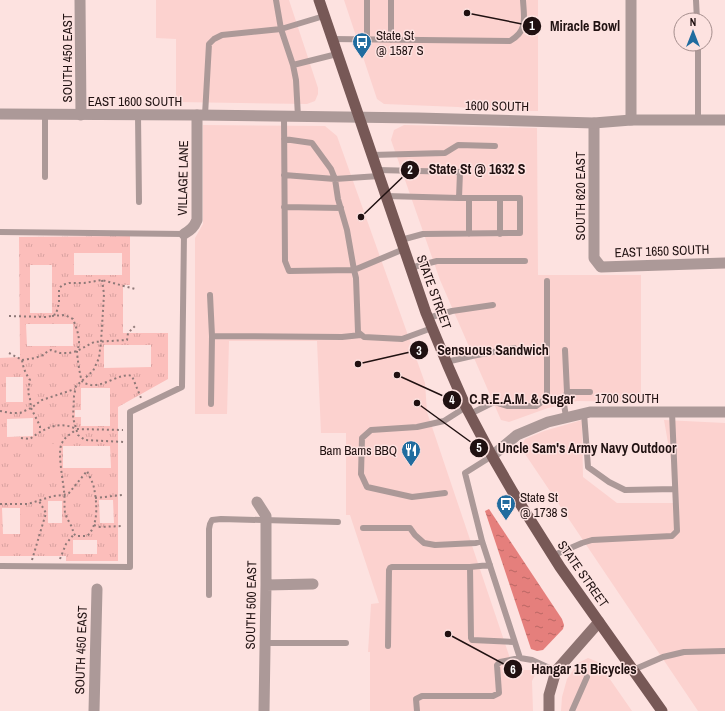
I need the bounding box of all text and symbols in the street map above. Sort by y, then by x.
north arrow [673,12,713,52]
street label: SOUTH 450 EAST [59,13,76,102]
callout: Miracle Bowl [522,13,628,39]
text: N [690,15,696,29]
text: Miracle Bowl [550,17,620,35]
text: 1 [529,18,535,34]
place label: State St @ 1587 S [376,27,424,59]
bus stop icon: State St @ 1587 S [351,31,373,59]
street label: EAST 1600 SOUTH [88,93,182,110]
street label: 1600 SOUTH [465,97,529,115]
street label: VILLAGE LANE [174,140,192,216]
street label: SOUTH 620 EAST [572,151,589,240]
callout: State St @ 1632 S [400,157,533,183]
text: State St @ 1632 S [429,160,526,178]
text: 2 [407,162,413,178]
street label: EAST 1650 SOUTH [614,241,710,261]
street label: STATE STREET [413,253,455,332]
callout: Sensuous Sandwich [409,337,557,363]
text: Sensuous Sandwich [437,341,549,359]
text: 3 [416,343,422,359]
callout: C.R.E.A.M. & Sugar [442,387,583,413]
text: C.R.E.A.M. & Sugar [469,390,575,408]
street label: 1700 SOUTH [595,390,659,407]
text: 4 [449,392,455,408]
callout: Uncle Sam's Army Navy Outdoor [469,435,685,461]
restaurant icon: Bam Bams BBQ [400,439,422,467]
text: Uncle Sam's Army Navy Outdoor [497,439,677,457]
text: 5 [476,440,482,456]
place label: Bam Bams BBQ [319,442,397,459]
place label: State St @ 1738 S [520,489,568,521]
bus stop icon: State St @ 1738 S [495,493,517,521]
street label: STATE STREET [554,537,613,611]
street label: SOUTH 500 EAST [242,560,260,650]
street label: SOUTH 450 EAST [71,605,91,695]
callout: Hangar 15 Bicycles [503,656,644,682]
text: Hangar 15 Bicycles [531,660,637,678]
text: 6 [510,662,516,678]

